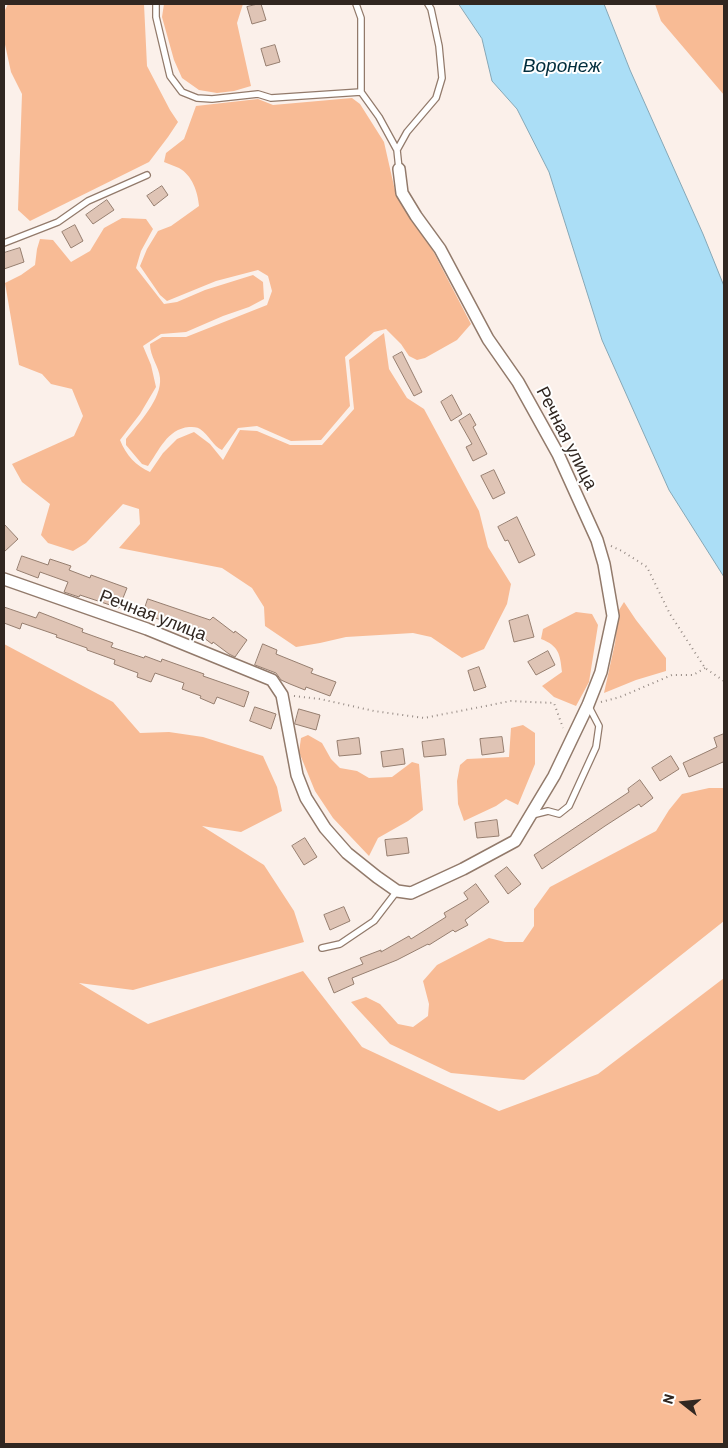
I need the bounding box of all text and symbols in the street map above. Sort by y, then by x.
water label: Воронеж [523,55,601,77]
street label: Речная улица [532,383,602,493]
street label: Речная улица [96,585,210,645]
north arrow [658,1378,708,1428]
text: N [659,1392,678,1406]

